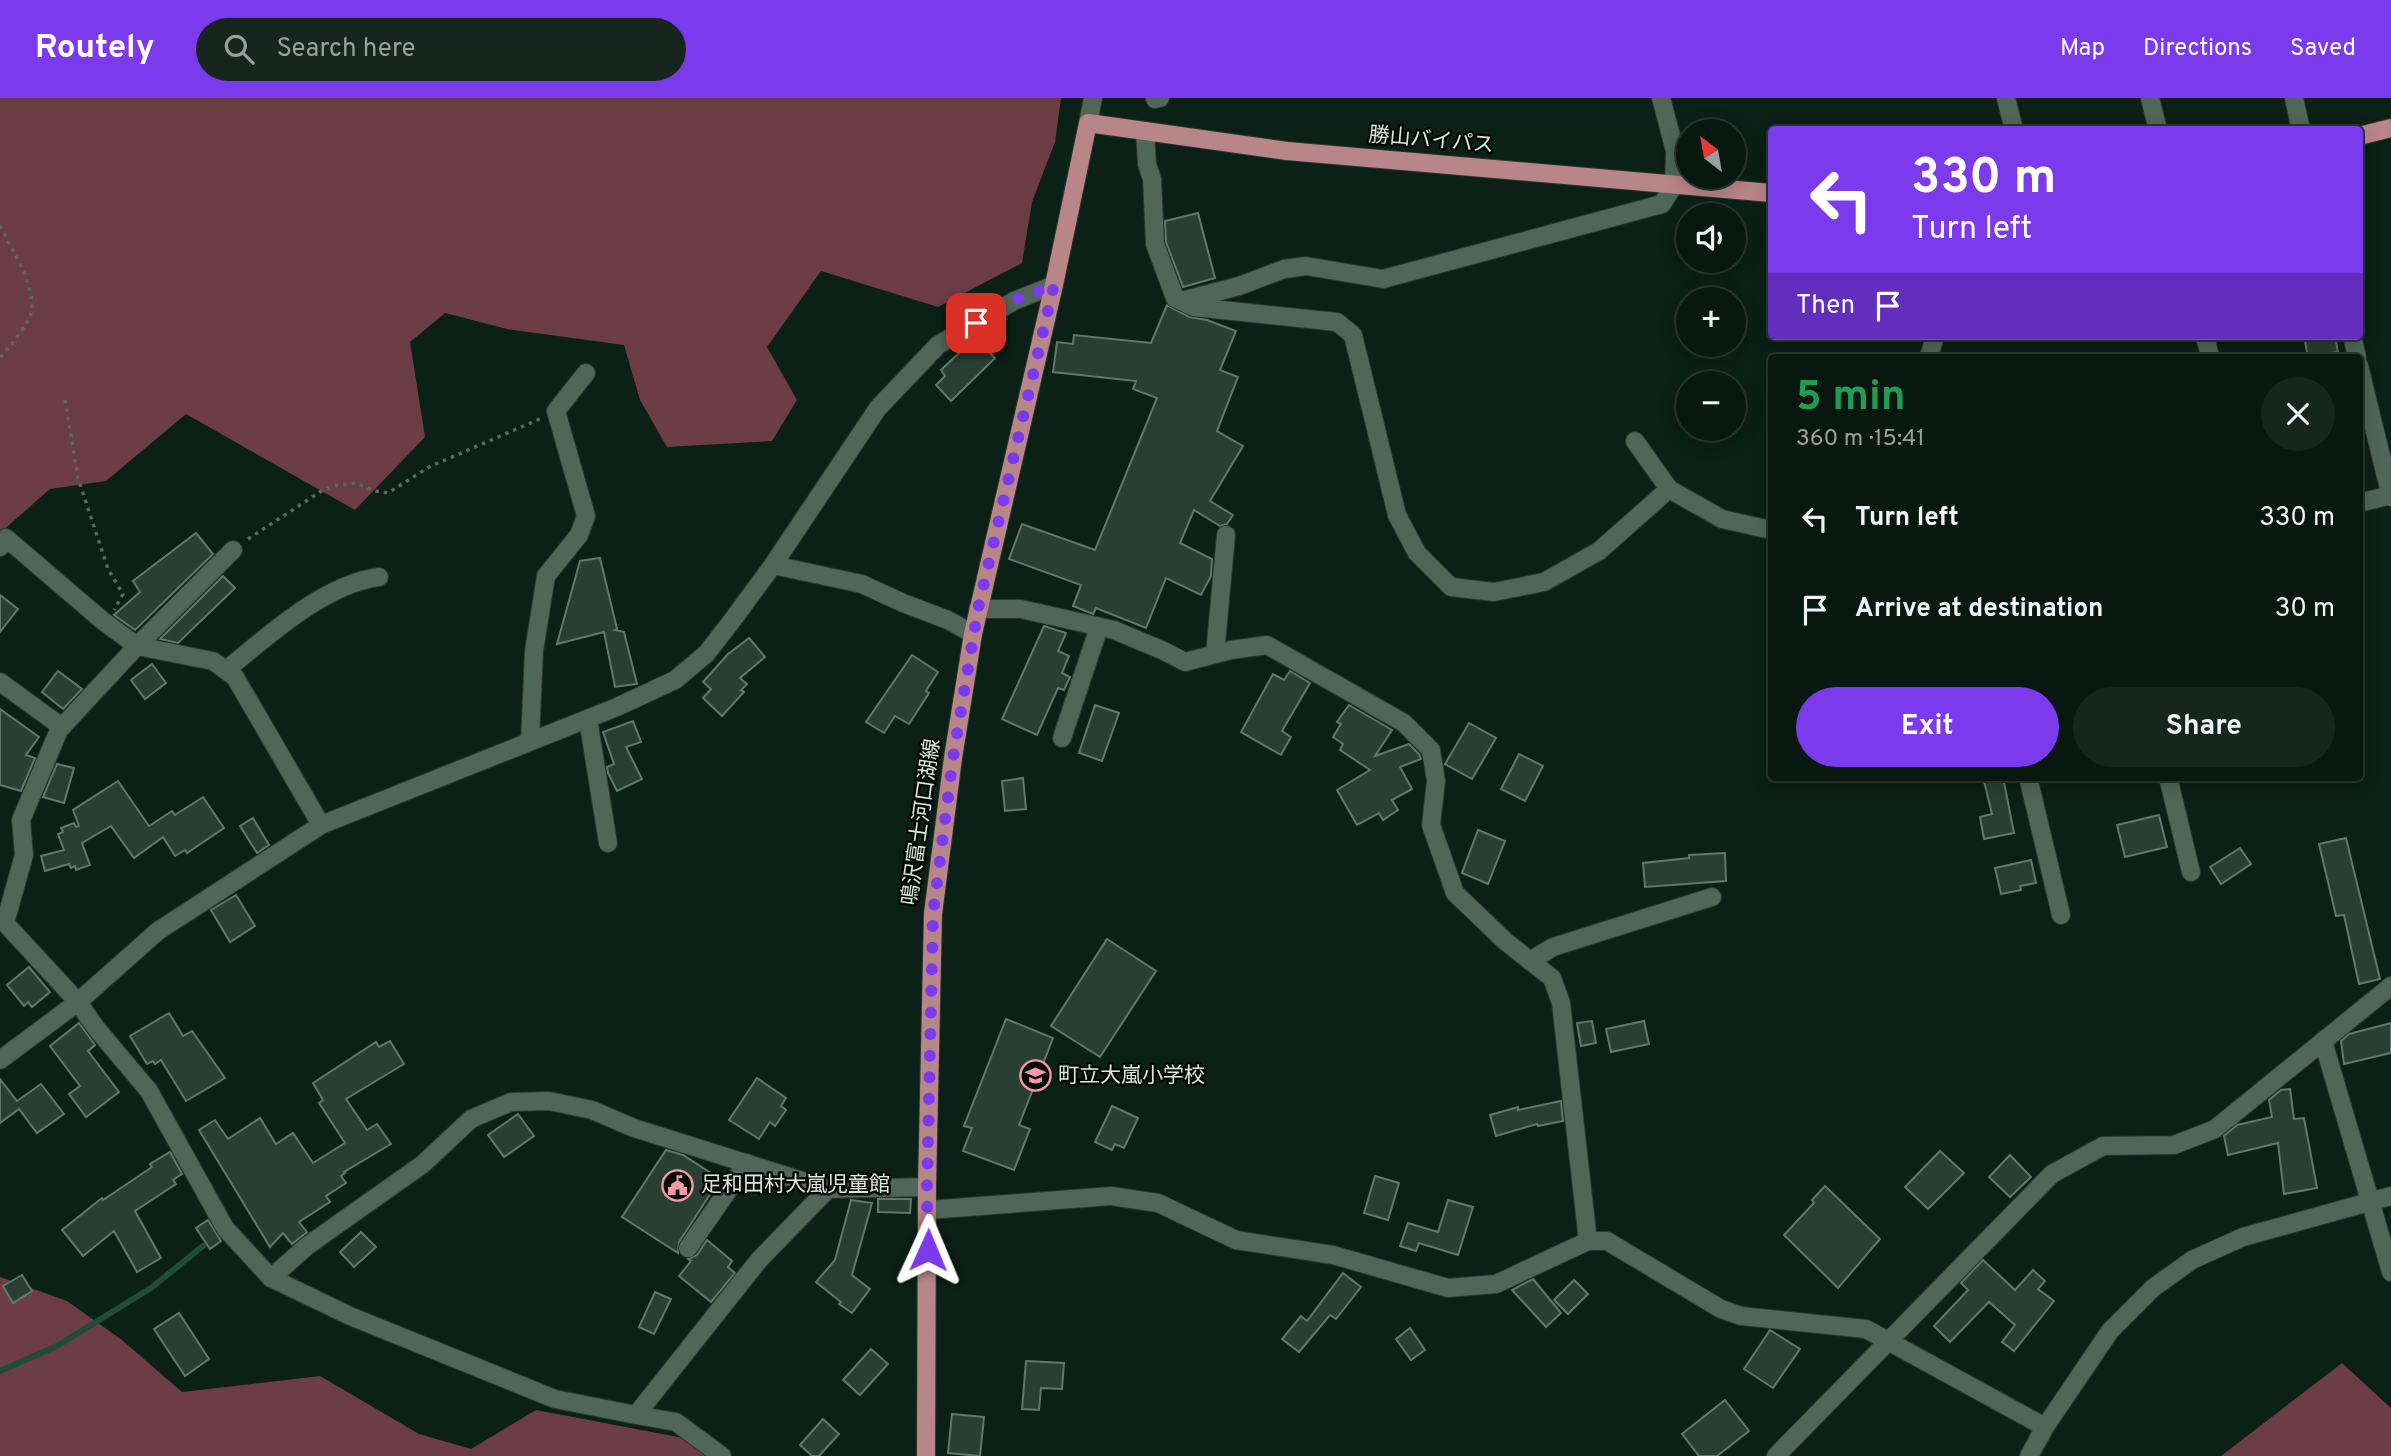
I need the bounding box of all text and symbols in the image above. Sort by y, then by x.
search box [196,18,686,81]
text: Routely [35,28,154,70]
icon: search [220,30,258,68]
text: Search here [276,33,415,66]
text: Map [2060,34,2105,64]
text: Directions [2143,34,2252,64]
text: Saved [2290,34,2356,64]
north arrow [1676,119,1746,189]
map controls [1676,119,1746,441]
street label: 勝山バイパス [1367,122,1495,160]
text: 330 m [1911,149,2056,211]
icon: left [1796,154,1887,245]
button: sound [1676,203,1746,273]
text: Turn left [1911,210,2032,250]
button: + [1676,287,1746,357]
icon: arrive [1869,287,1907,325]
text: Then [1796,290,1855,323]
pin [946,293,1006,353]
icon: arrive [957,304,995,342]
button: − [1676,371,1746,441]
text: 5 min [1796,372,1906,425]
button: close [2261,377,2335,451]
text: 360 m · 15:41 [1796,425,1925,454]
icon: left [1796,500,1834,538]
text: Turn left [1855,502,1959,535]
text: 330 m [2259,502,2335,535]
icon: arrive [1796,591,1834,629]
text: Arrive at destination [1855,593,2103,626]
text: 30 m [2275,593,2335,626]
button: Exit [1796,687,2059,767]
button: Share [2073,687,2335,767]
street label: 鳴沢富士河口湖線 [897,737,947,907]
school or university icon: 町立大嵐小学校 [1018,1059,1052,1093]
place label: 町立大嵐小学校 [1058,1063,1205,1090]
public building icon: 足和田村大嵐児童館 [661,1168,695,1202]
place label: 足和田村大嵐児童館 [701,1172,890,1199]
position arrow [891,1213,965,1287]

